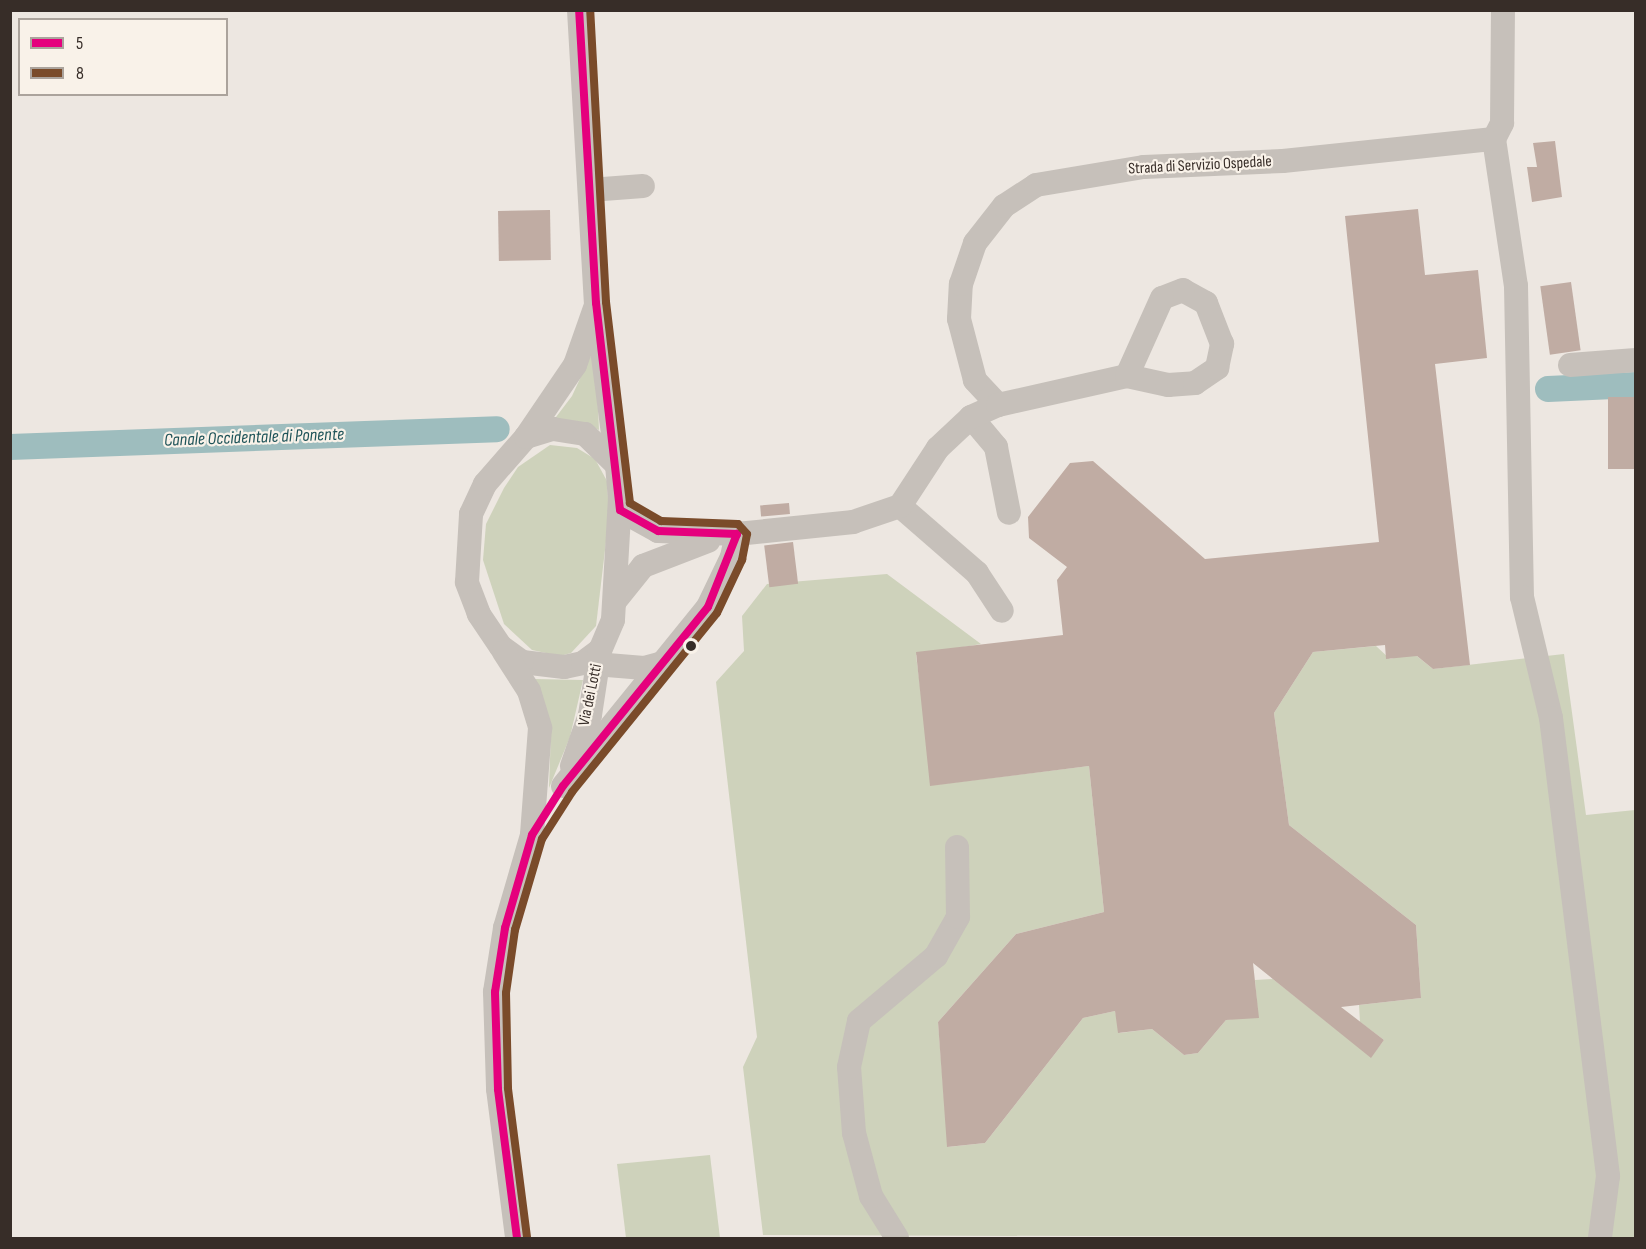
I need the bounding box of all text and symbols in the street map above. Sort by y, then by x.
legend [18,18,228,96]
text: 5 [76,33,83,54]
text: 8 [76,63,84,84]
street label: Strada di Servizio Ospedale [1128,153,1272,179]
water label: Canale Occidentale di Ponente [164,424,344,452]
unlabelled marker [685,640,697,652]
street label: Via dei Lotti [575,662,607,728]

